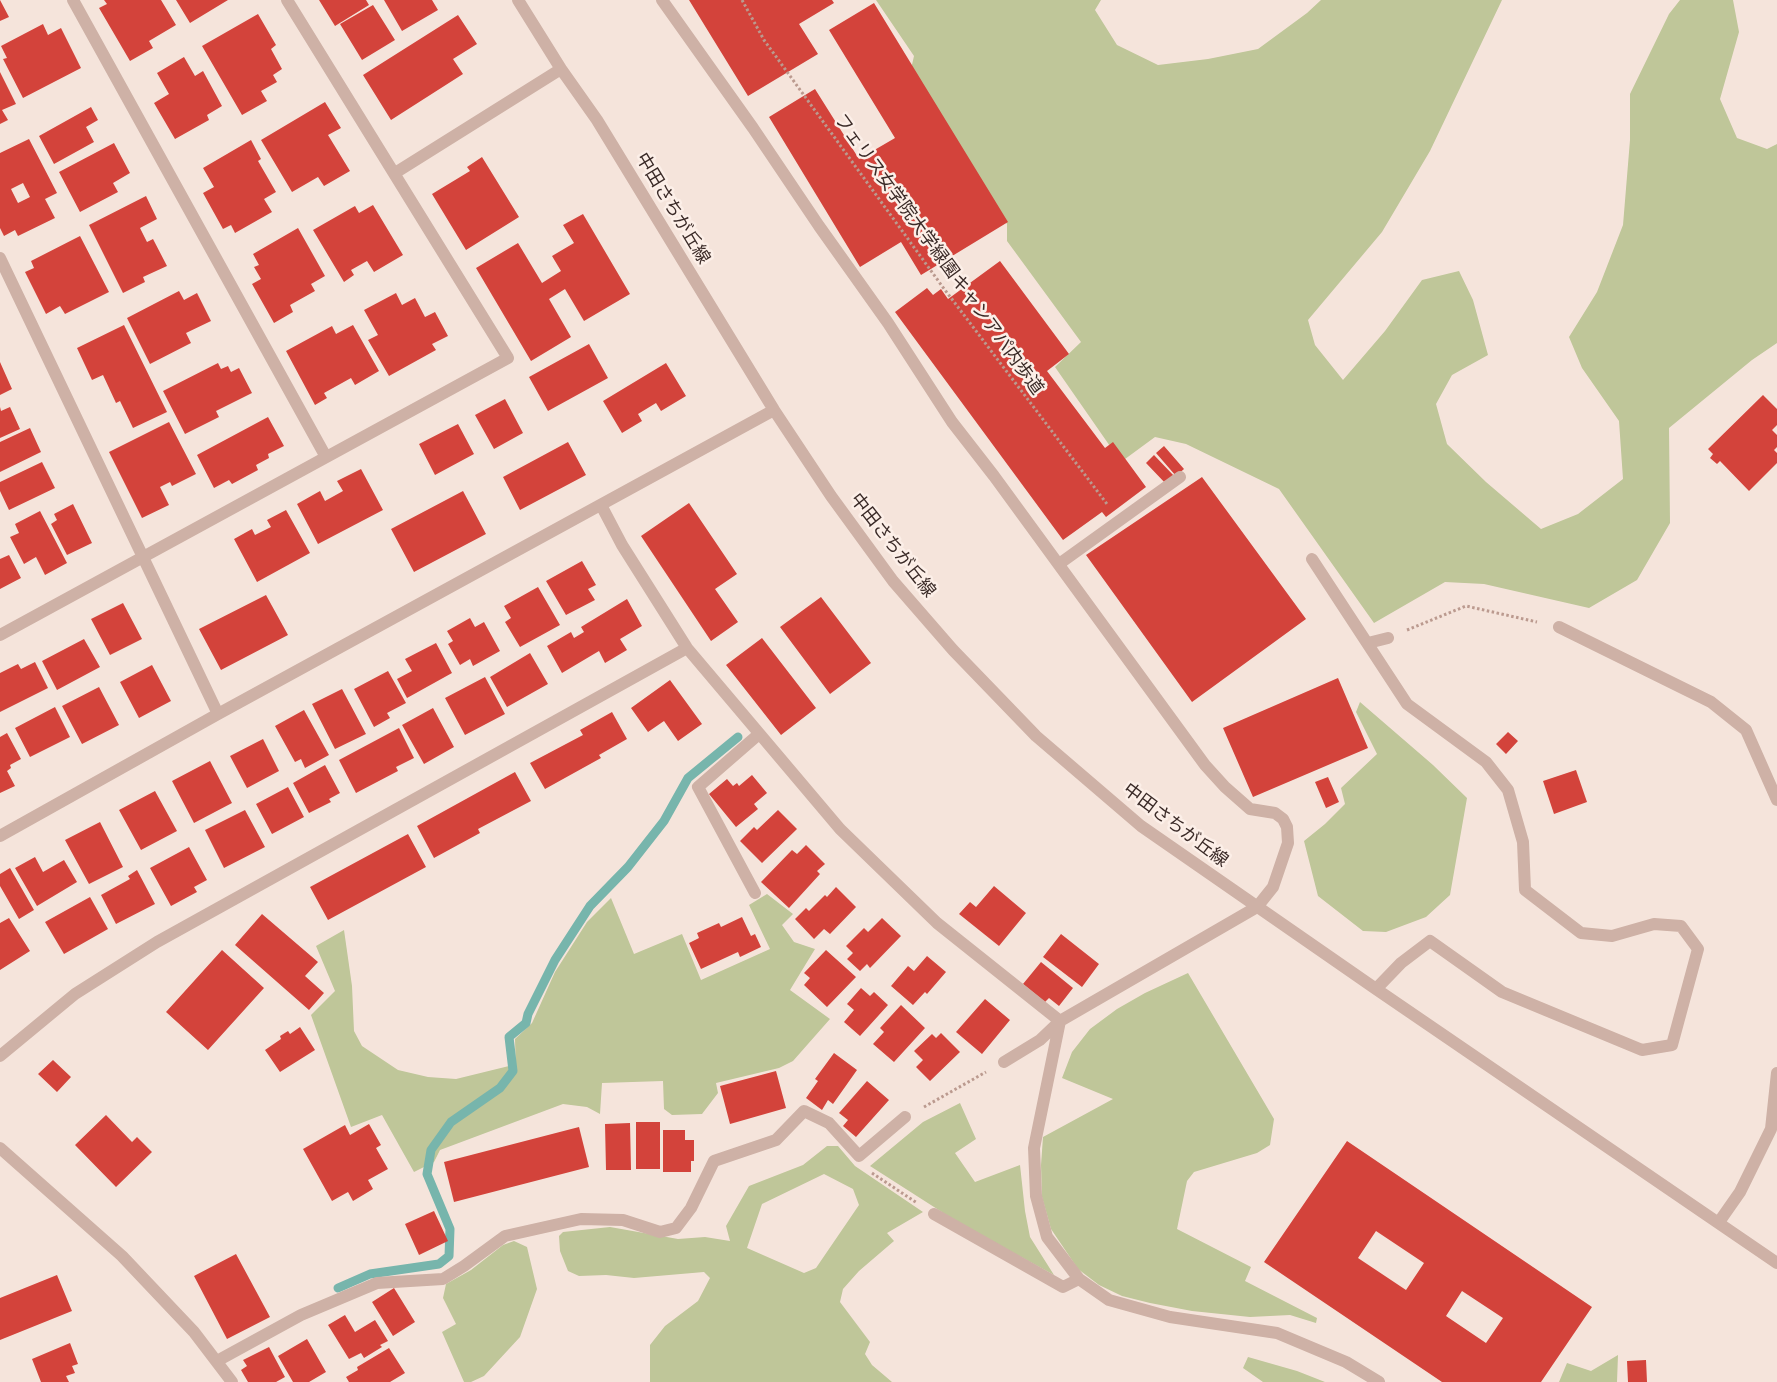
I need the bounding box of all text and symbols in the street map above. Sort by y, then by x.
street label: フェリス女学院大学緑園キャンアパ内歩道 [829,110,1047,400]
street label: 中田さちが丘線 [630,149,714,269]
street label: 中田さちが丘線 [845,490,939,602]
street label: 中田さちが丘線 [1118,779,1232,873]

